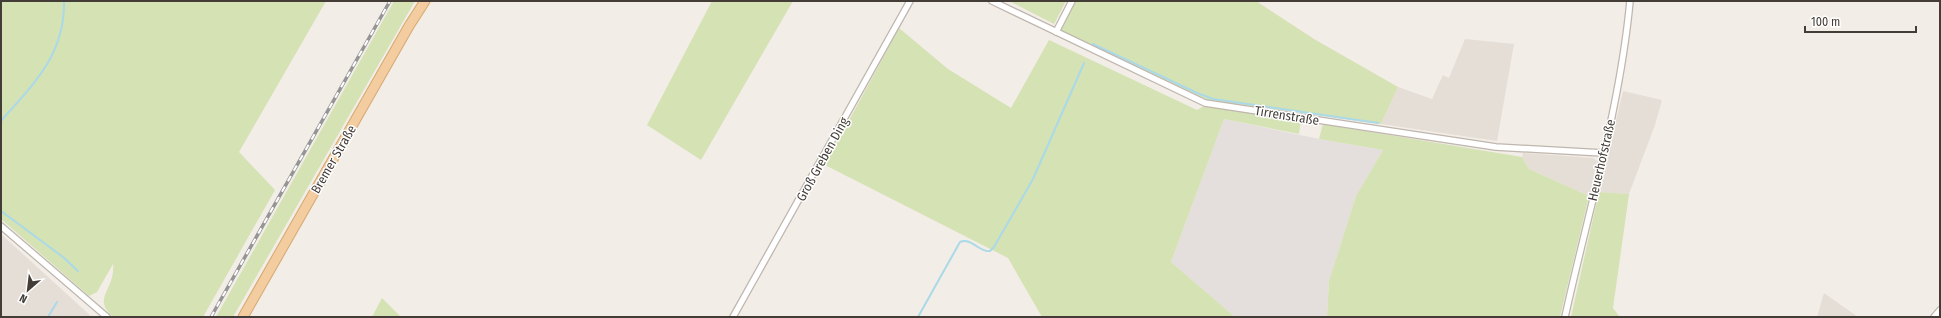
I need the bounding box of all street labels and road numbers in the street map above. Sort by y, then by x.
street label: Tirrenstraße [1254,103,1320,128]
street label: Groß Greben Ding [793,114,852,204]
street label: Heuerhofstraße [1585,118,1618,202]
street label: Bremer Straße [308,122,359,196]

